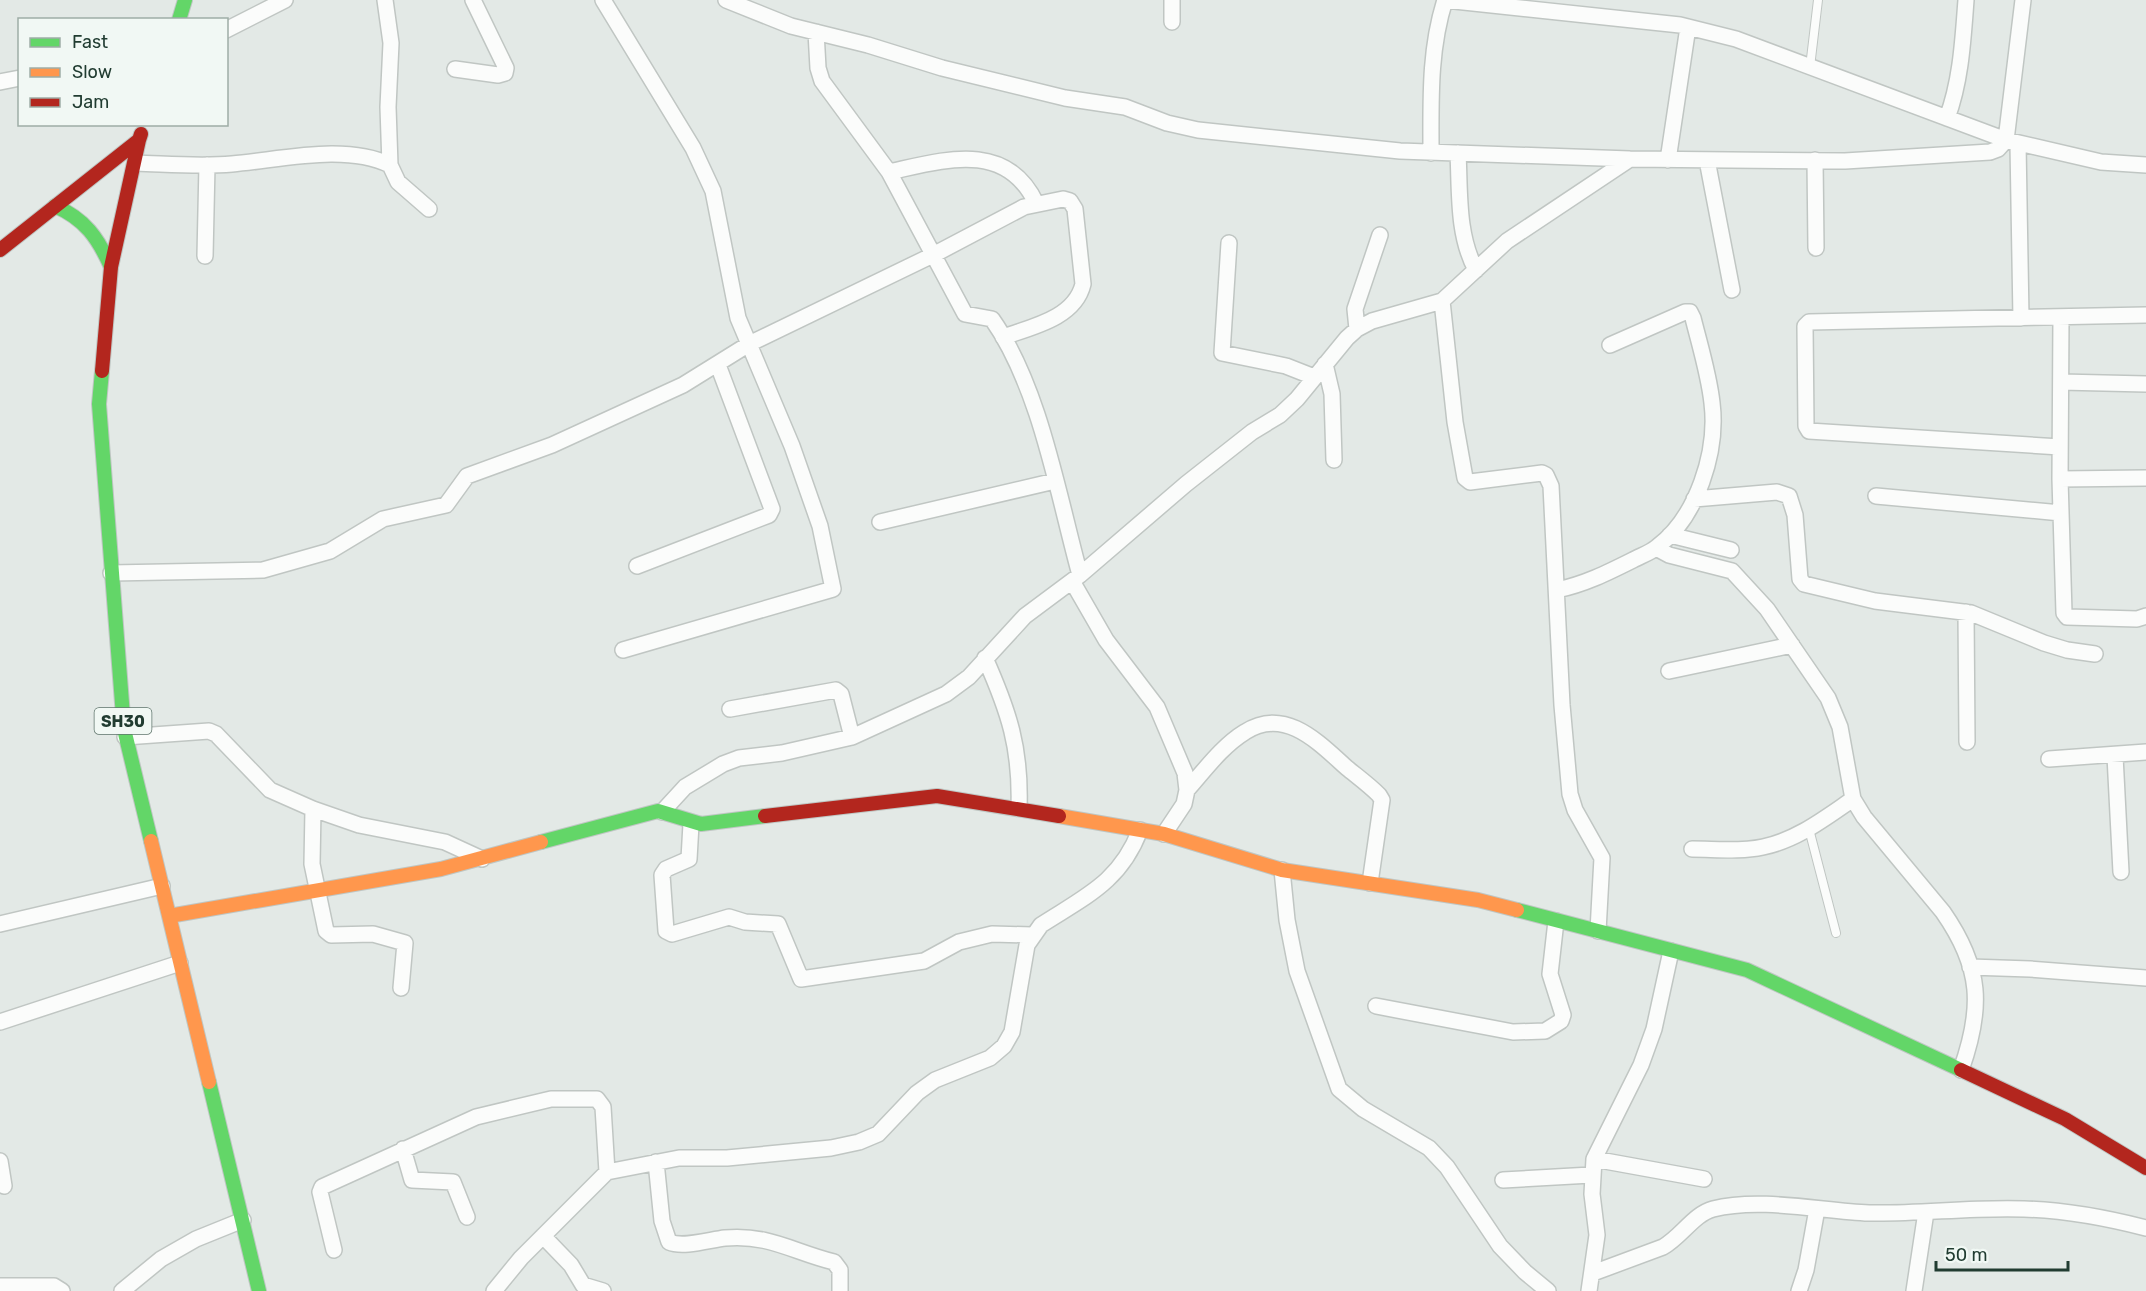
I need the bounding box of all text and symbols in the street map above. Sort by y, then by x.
legend [18,18,228,126]
text: Fast [72,31,108,53]
text: Slow [72,61,112,83]
text: Jam [72,91,109,113]
road number: SH30 [94,708,152,734]
scale bar [1936,1234,2068,1272]
text: 50 m [1945,1244,1988,1266]

